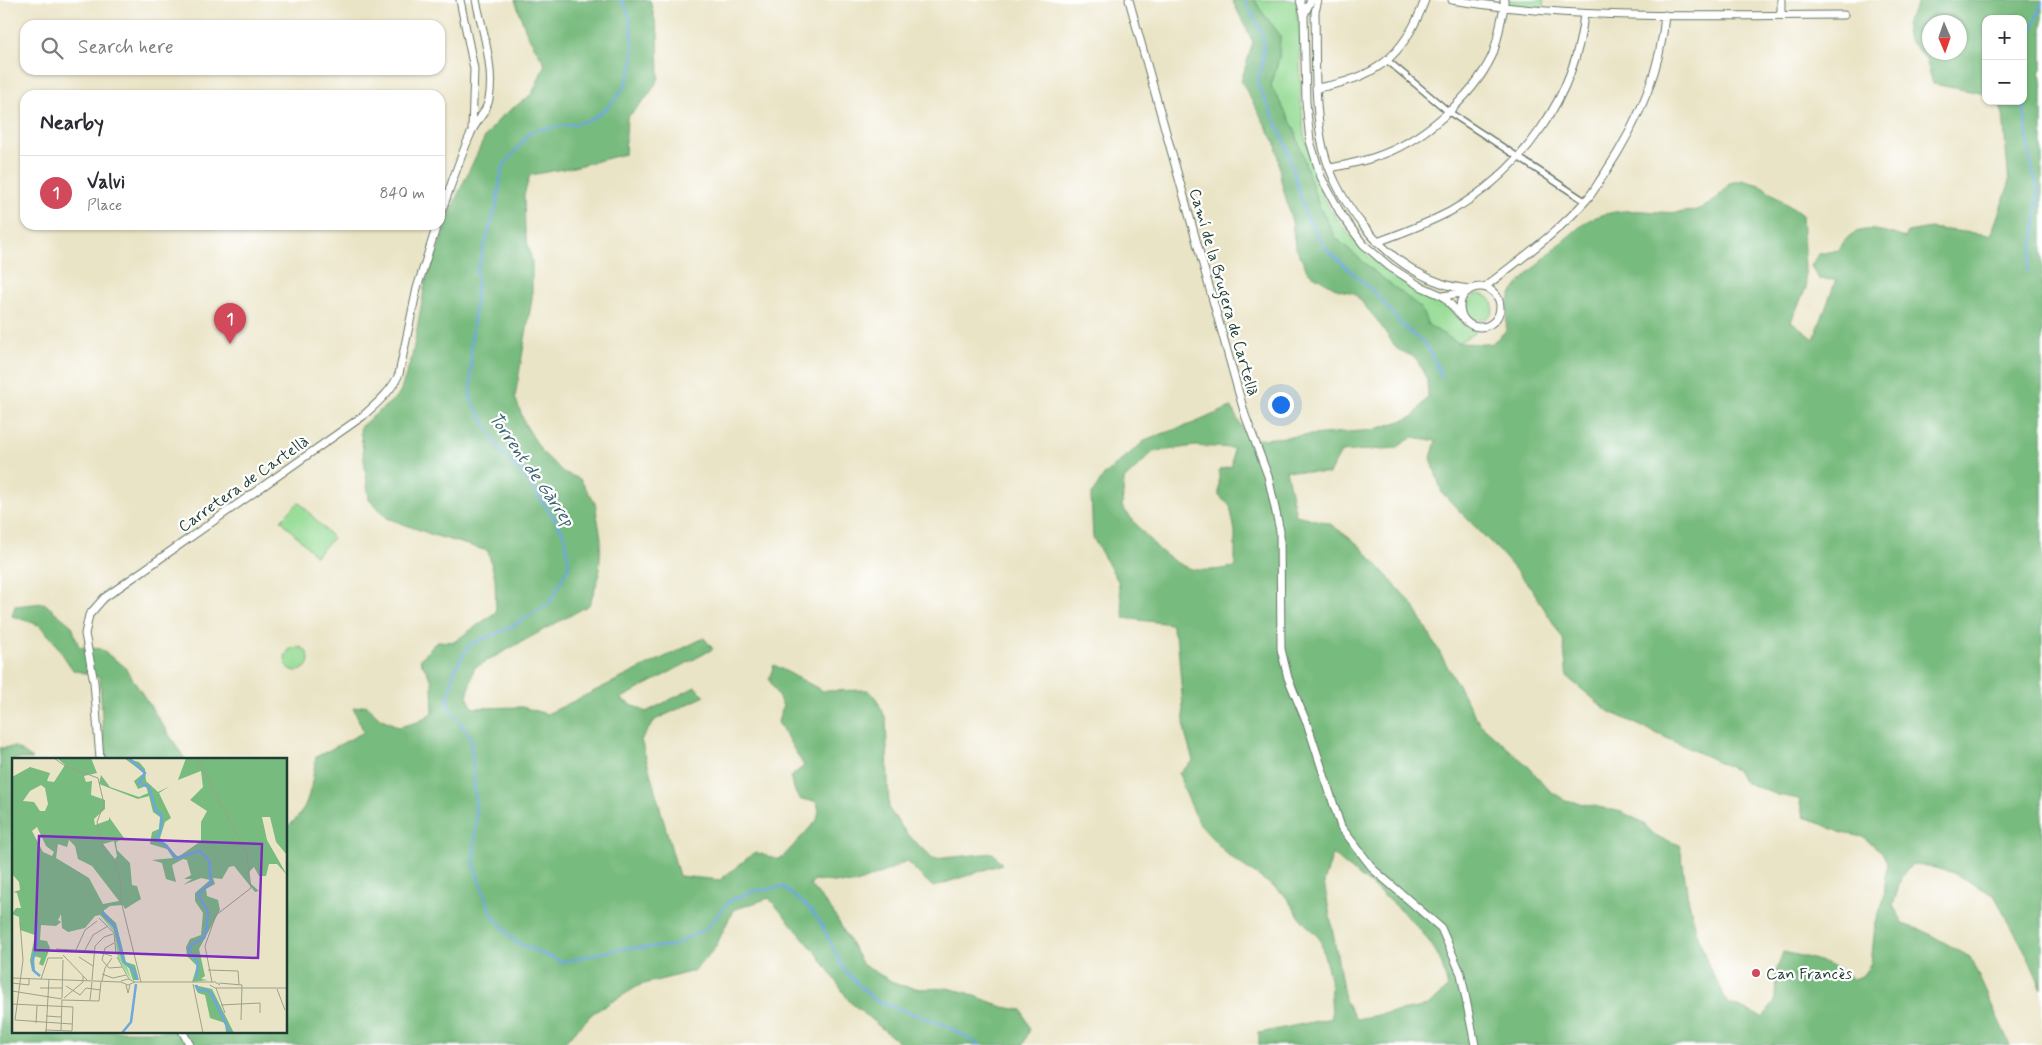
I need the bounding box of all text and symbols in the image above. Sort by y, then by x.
north arrow [1922,15,1967,60]
map controls [1982,15,2027,105]
button: + [1982,15,2027,60]
search box [20,20,445,75]
icon: search [38,34,66,62]
text: Search here [78,35,174,60]
button: − [1982,60,2027,105]
text: Nearby [40,109,104,137]
text: Valvi [87,170,125,195]
text: 1 [52,183,60,204]
text: 840 m [380,183,425,204]
street label: Camí de la Brugera de Cartellà [1183,186,1263,399]
text: Place [87,195,122,216]
pin: 1 [214,303,246,344]
your location [1268,392,1294,418]
water label: Torrent de Gàrrep [483,408,580,532]
street label: Carretera de Cartellà [174,431,313,537]
inset map [12,758,288,1032]
place label: Can Francès [1766,964,1852,985]
marker: Can Francès [1750,967,1762,979]

